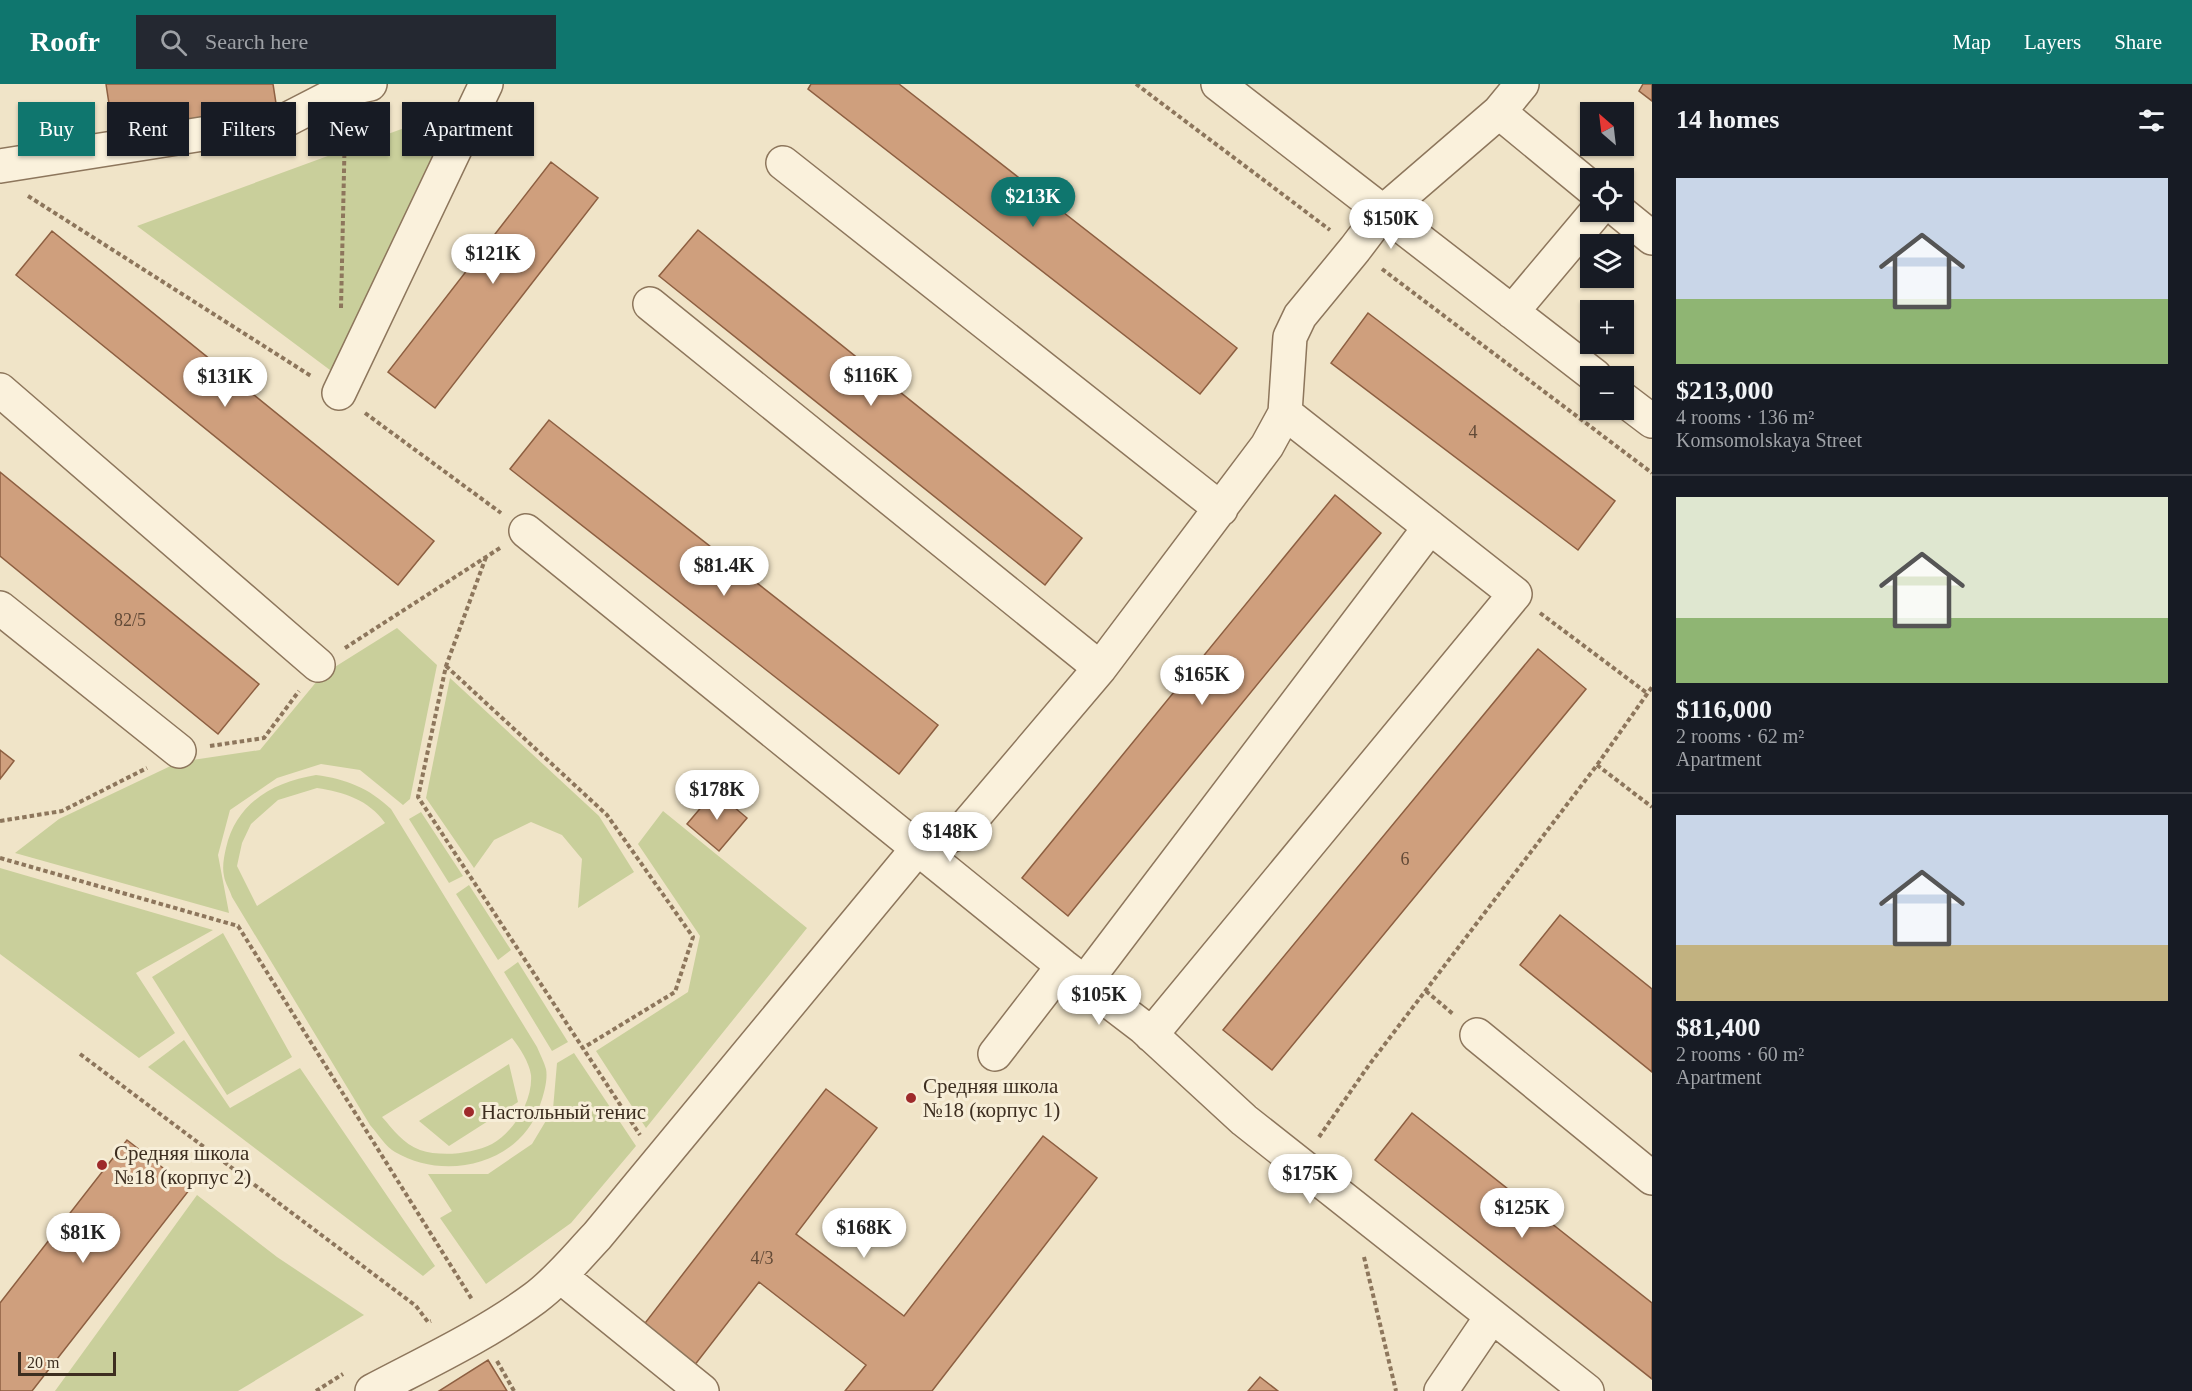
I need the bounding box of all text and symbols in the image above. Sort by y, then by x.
search box [136,15,556,69]
text: Roofr [30,26,100,57]
icon: search [157,26,190,59]
text: Search here [205,29,308,54]
text: Map [1953,30,1991,54]
text: Layers [2024,30,2081,54]
text: Share [2114,30,2162,54]
chip: Buy [18,102,95,156]
chip: Rent [107,102,189,156]
chip: Filters [201,102,296,156]
chip: New [308,102,390,156]
chip: Apartment [402,102,534,156]
north arrow [1580,102,1634,156]
map controls [1580,102,1634,420]
icon: filters [2135,104,2168,137]
text: 14 homes [1676,105,1779,134]
button: locate [1580,168,1634,222]
pin: $213K [991,177,1075,228]
text: $213K [1005,185,1061,207]
pin: $150K [1349,199,1433,250]
text: $150K [1363,207,1419,229]
icon: home [1868,217,1976,325]
pin: $121K [451,234,535,285]
button: layers [1580,234,1634,288]
text: $121K [465,242,521,264]
button: + [1580,300,1634,354]
pin: $116K [829,356,913,407]
pin: $131K [183,357,267,408]
text: $116K [844,364,898,386]
text: $131K [197,365,253,387]
button: − [1580,366,1634,420]
text: $213,000 [1676,376,1774,405]
text: 4 rooms · 136 m² [1676,406,1814,428]
house number: 4 [1469,422,1478,442]
text: Komsomolskaya Street [1676,429,1862,451]
icon: home [1868,536,1976,644]
pin: $81.4K [675,546,773,597]
text: $81.4K [694,554,754,576]
house number: 82/5 [114,610,146,630]
pin: $165K [1160,655,1244,706]
text: $165K [1174,663,1230,685]
text: $116,000 [1676,695,1772,724]
text: 2 rooms · 62 m² [1676,725,1804,747]
text: Apartment [1676,748,1762,770]
pin: $178K [675,770,759,821]
text: $178K [689,778,745,800]
pin: $148K [908,812,992,863]
text: $148K [922,820,978,842]
house number: 6 [1401,849,1410,869]
icon: home [1868,854,1976,962]
pin: $105K [1057,975,1141,1026]
text: $105K [1071,983,1127,1005]
text: $81,400 [1676,1013,1761,1042]
text: 2 rooms · 60 m² [1676,1043,1804,1065]
text: Apartment [1676,1066,1762,1088]
place label: Средняя школа №18 (корпус 1) [923,1074,1060,1122]
marker: Средняя школа №18 (корпус 1) [904,1091,918,1105]
place label: Настольный тенис [481,1100,646,1124]
marker: Настольный тенис [462,1105,476,1119]
place label: Средняя школа №18 (корпус 2) [114,1141,251,1189]
pin: $175K [1268,1154,1352,1205]
marker: Средняя школа №18 (корпус 2) [95,1158,109,1172]
text: $175K [1282,1162,1338,1184]
pin: $125K [1480,1188,1564,1239]
text: $125K [1494,1196,1550,1218]
pin: $168K [822,1208,906,1259]
pin: $81K [47,1213,119,1264]
text: $168K [836,1216,892,1238]
text: $81K [60,1221,106,1243]
house number: 4/3 [750,1248,774,1268]
scale bar [18,1349,116,1376]
text: 20 m [27,1354,59,1371]

